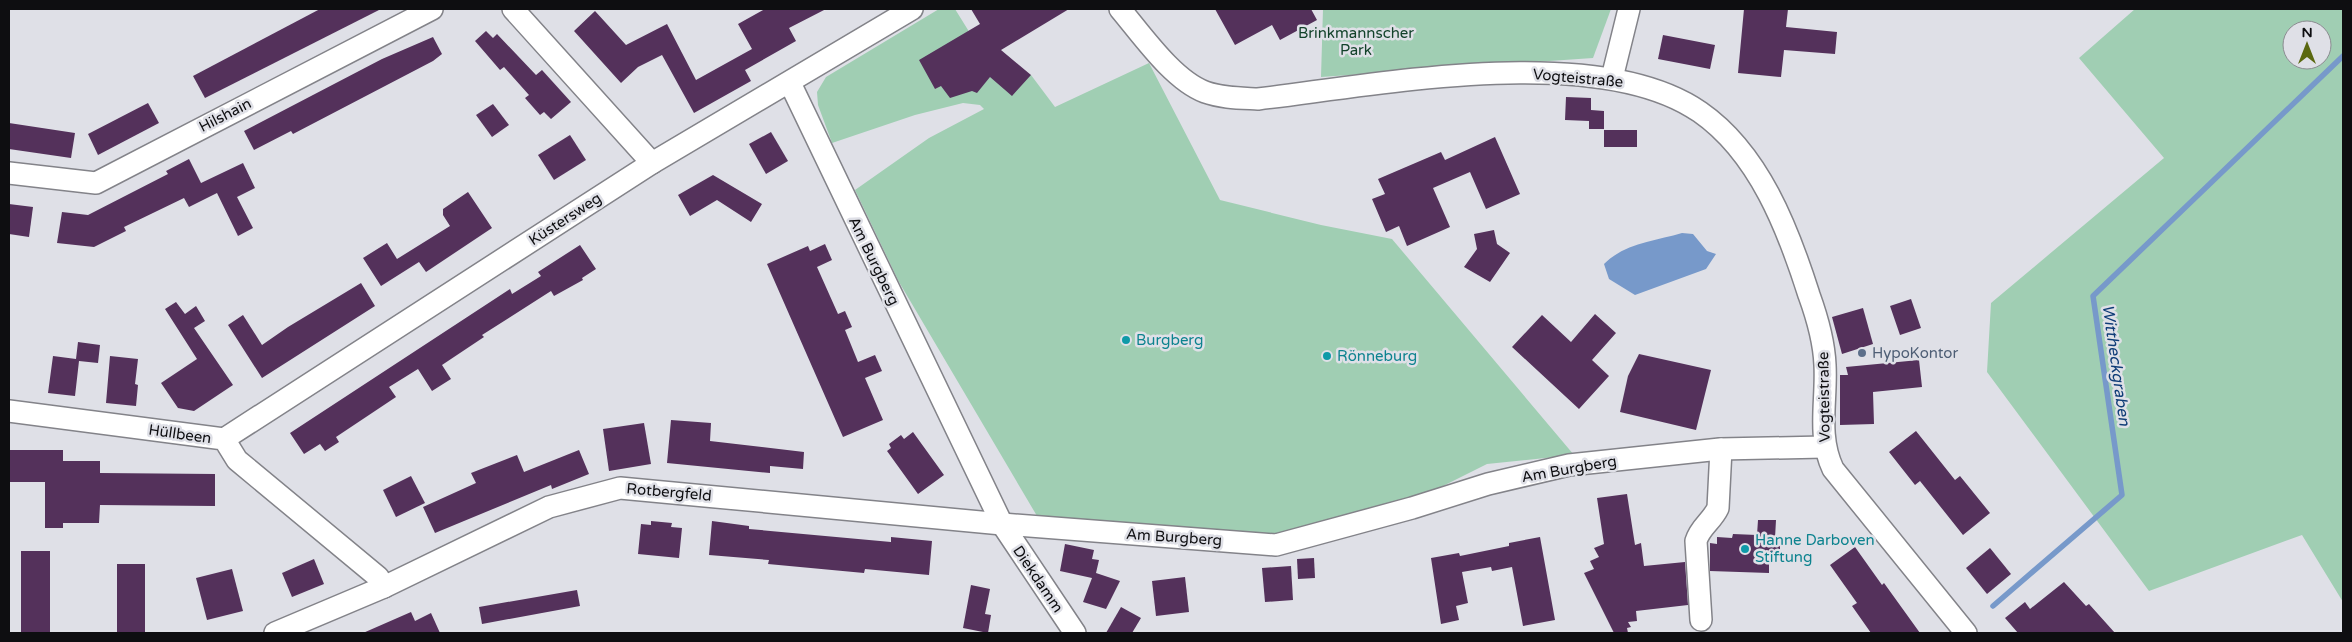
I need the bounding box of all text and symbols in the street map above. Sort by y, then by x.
north arrow [2282,20,2332,70]
park label: Brinkmannscher Park [1298,24,1414,59]
text: N [2301,24,2313,41]
street label: Vogteistraße [1532,65,1624,91]
street label: Hilshain [196,94,254,136]
street label: Küstersweg [525,189,605,249]
street label: Am Burgberg [845,214,903,308]
water label: Wittheckgraben [2098,303,2135,428]
place label: Burgberg [1136,331,1203,349]
marker: Burgberg [1120,334,1132,346]
place label: HypoKontor [1872,344,1958,362]
place label: Rönneburg [1337,347,1417,365]
marker: HypoKontor [1856,347,1868,359]
marker: Rönneburg [1321,350,1333,362]
street label: Vogteistraße [1814,352,1834,442]
street label: Hüllbeen [147,421,213,447]
street label: Am Burgberg [1520,452,1618,486]
street label: Rotbergfeld [626,479,712,505]
street label: Am Burgberg [1125,525,1223,549]
place label: Hanne Darboven Stiftung [1755,531,1875,566]
street label: Diekdamm [1009,542,1067,616]
marker: Hanne Darboven Stiftung [1739,543,1751,555]

